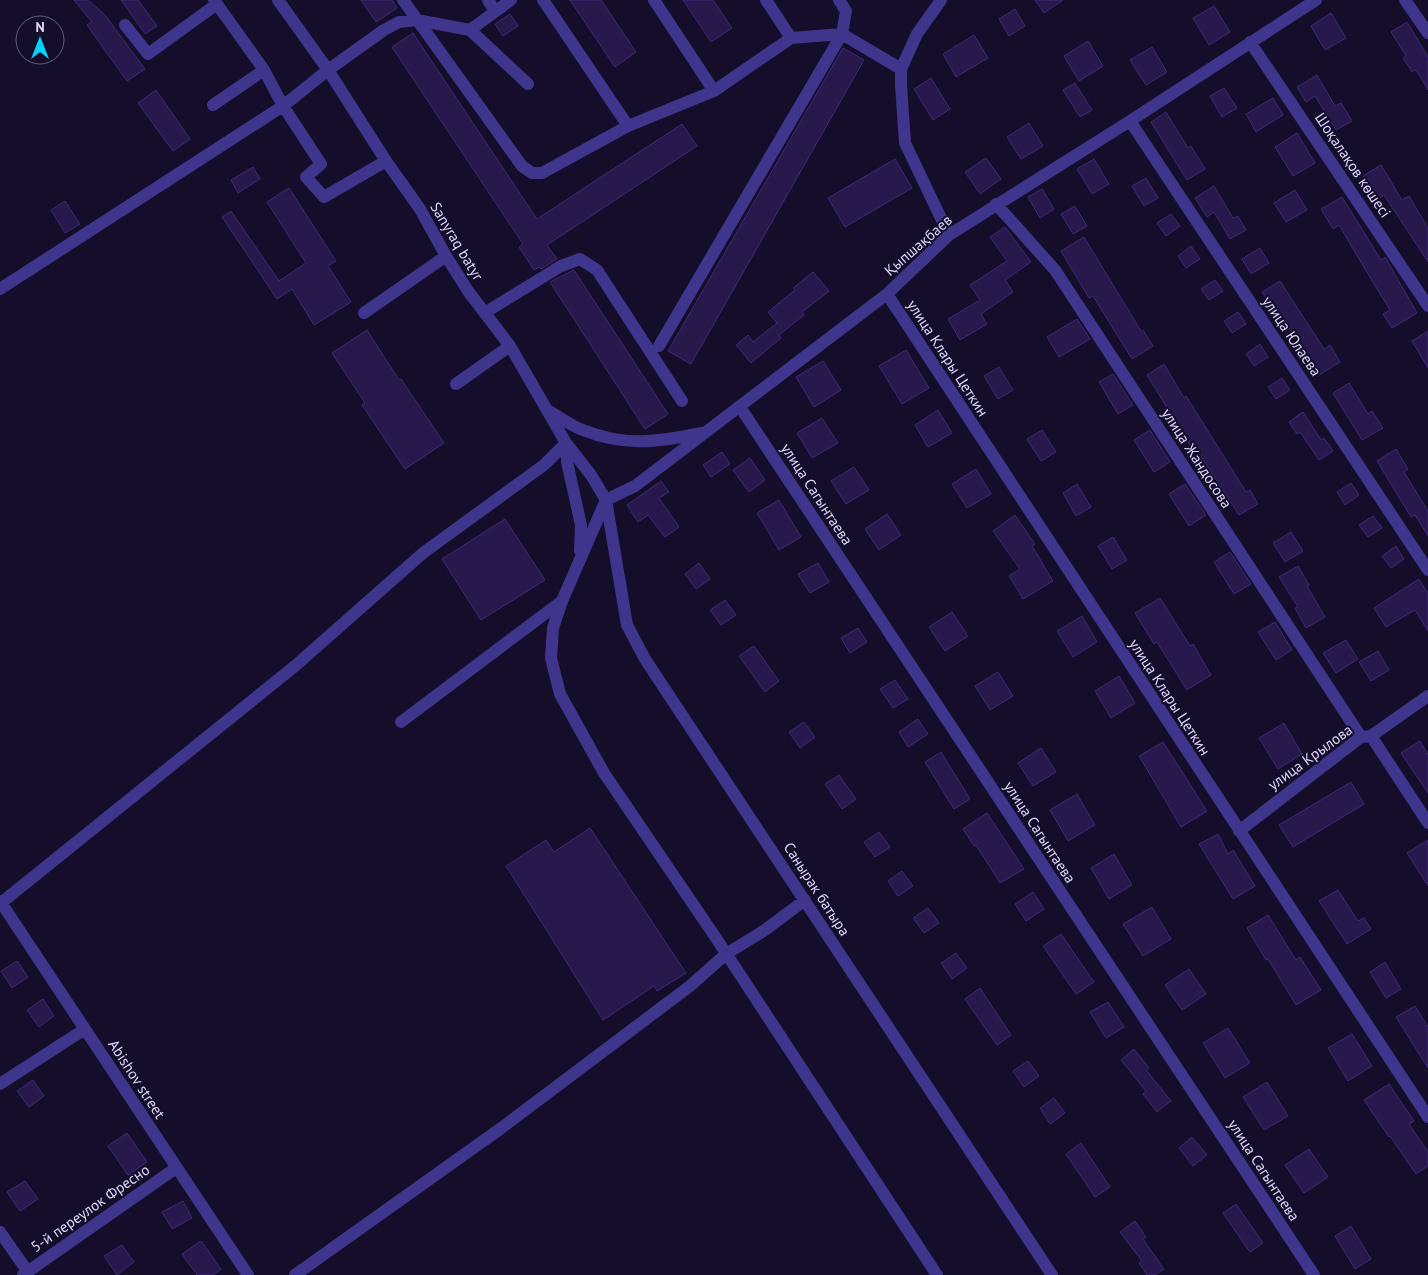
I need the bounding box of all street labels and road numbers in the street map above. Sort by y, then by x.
street label: Шоқалақов көшесі [1311,109,1395,221]
street label: Sanyraq batyr [426,198,488,284]
street label: Қыпшақбаев [880,210,956,280]
street label: улица Юлаева [1258,292,1326,380]
street label: улица Клары Цеткин [903,296,993,420]
street label: улица Жандосова [1158,404,1236,512]
street label: улица Сагынтаева [777,439,857,549]
street label: улица Клары Цеткин [1125,635,1215,759]
street label: улица Крылова [1264,720,1356,794]
street label: улица Сагынтаева [1000,777,1080,887]
street label: Санырак батыра [780,839,854,939]
street label: Abishov street [104,1036,170,1122]
street label: улица Сагынтаева [1224,1115,1304,1225]
street label: 5-й переулок Фресно [27,1160,153,1256]

